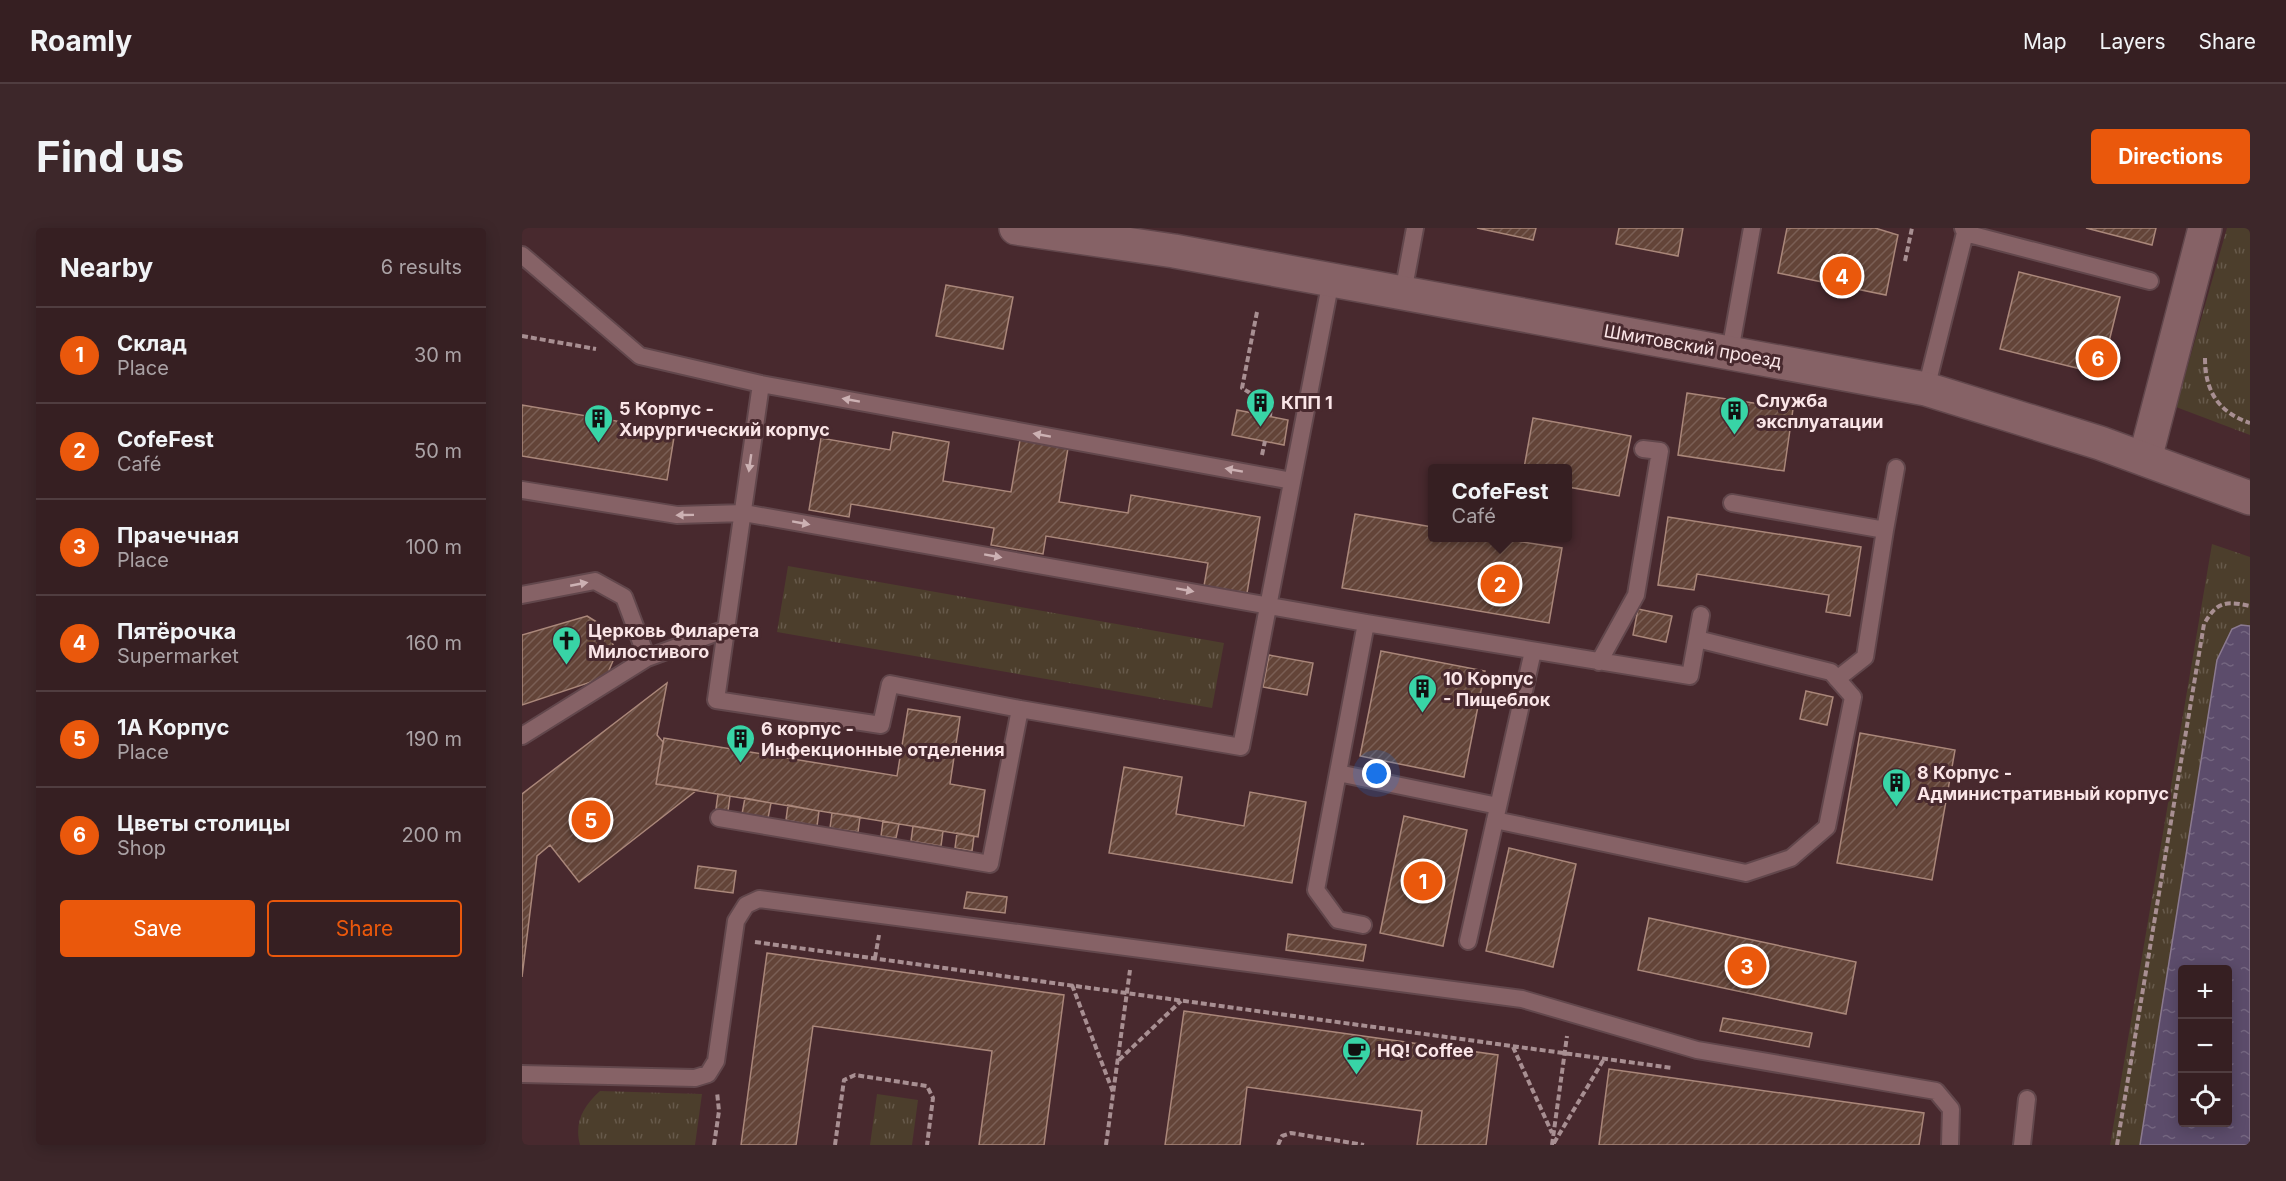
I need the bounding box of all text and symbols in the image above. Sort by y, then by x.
text: Roamly [30,24,132,58]
text: Map [2023,29,2067,54]
text: Layers [2100,29,2166,54]
text: Share [2199,29,2256,54]
button: Directions [2091,129,2250,184]
text: Find us [36,131,184,182]
text: Nearby [60,252,153,283]
pin: 4 [1822,254,1862,298]
text: 6 results [381,255,462,279]
street label: Шмитовский проезд [1602,320,1784,372]
text: Склад [117,330,187,356]
pin: 6 [2078,336,2118,380]
text: 1 [75,343,84,367]
text: 30 m [414,343,462,367]
text: Place [117,356,169,380]
building icon: КПП 1 [1244,386,1276,428]
place label: Служба эксплуатации [1756,390,1884,432]
place label: КПП 1 [1281,392,1333,413]
building icon: Служба эксплуатации [1719,394,1751,436]
one-way arrow [841,395,860,404]
place label: 5 Корпус - Хирургический корпус [619,398,830,440]
building icon: 5 Корпус - Хирургический корпус [582,402,614,444]
text: CofeFest [117,426,214,452]
one-way arrow [1033,430,1052,439]
text: 2 [73,439,86,463]
text: 50 m [414,439,462,463]
text: Café [117,452,161,476]
one-way arrow [746,453,755,472]
popup [1428,464,1572,542]
one-way arrow [1225,465,1244,474]
text: CofeFest [1452,478,1548,504]
text: Café [1452,504,1496,528]
one-way arrow [676,510,695,519]
one-way arrow [792,518,811,527]
text: Прачечная [117,522,239,548]
text: 3 [73,535,86,559]
text: 100 m [405,535,462,559]
text: Place [117,548,169,572]
one-way arrow [984,552,1003,561]
pin: 2 [1480,562,1520,606]
one-way arrow [570,579,589,588]
one-way arrow [1176,586,1195,595]
text: Пятёрочка [117,618,236,644]
place label: Церковь Филарета Милостивого [588,620,759,662]
church icon: Церковь Филарета Милостивого [551,624,583,666]
text: 4 [73,631,86,655]
text: 160 m [406,631,462,655]
text: Supermarket [117,644,239,668]
place label: 10 Корпус - Пищеблок [1443,668,1551,710]
building icon: 10 Корпус - Пищеблок [1406,672,1438,714]
text: 1А Корпус [117,714,229,740]
place label: 6 корпус - Инфекционные отделения [761,718,1005,760]
building icon: 6 корпус - Инфекционные отделения [724,722,756,764]
text: 5 [73,727,86,751]
text: 190 m [406,727,462,751]
text: Place [117,740,169,764]
your location [1362,759,1391,788]
place label: 8 Корпус - Административный корпус [1917,762,2169,804]
building icon: 8 Корпус - Административный корпус [1880,766,1912,808]
pin: 5 [572,798,610,842]
text: Цветы столицы [117,810,290,836]
text: 6 [73,823,86,847]
text: 200 m [401,823,462,847]
text: Shop [117,836,166,860]
pin: 1 [1404,858,1442,904]
button: Save [60,900,255,957]
button: Share [267,900,462,957]
pin: 3 [1728,944,1766,988]
map controls [2178,965,2232,1127]
button: + [2178,965,2232,1019]
button: − [2178,1019,2232,1073]
cafe icon: HQ! Coffee [1340,1034,1372,1076]
place label: HQ! Coffee [1377,1040,1474,1061]
button: locate [2178,1073,2232,1127]

